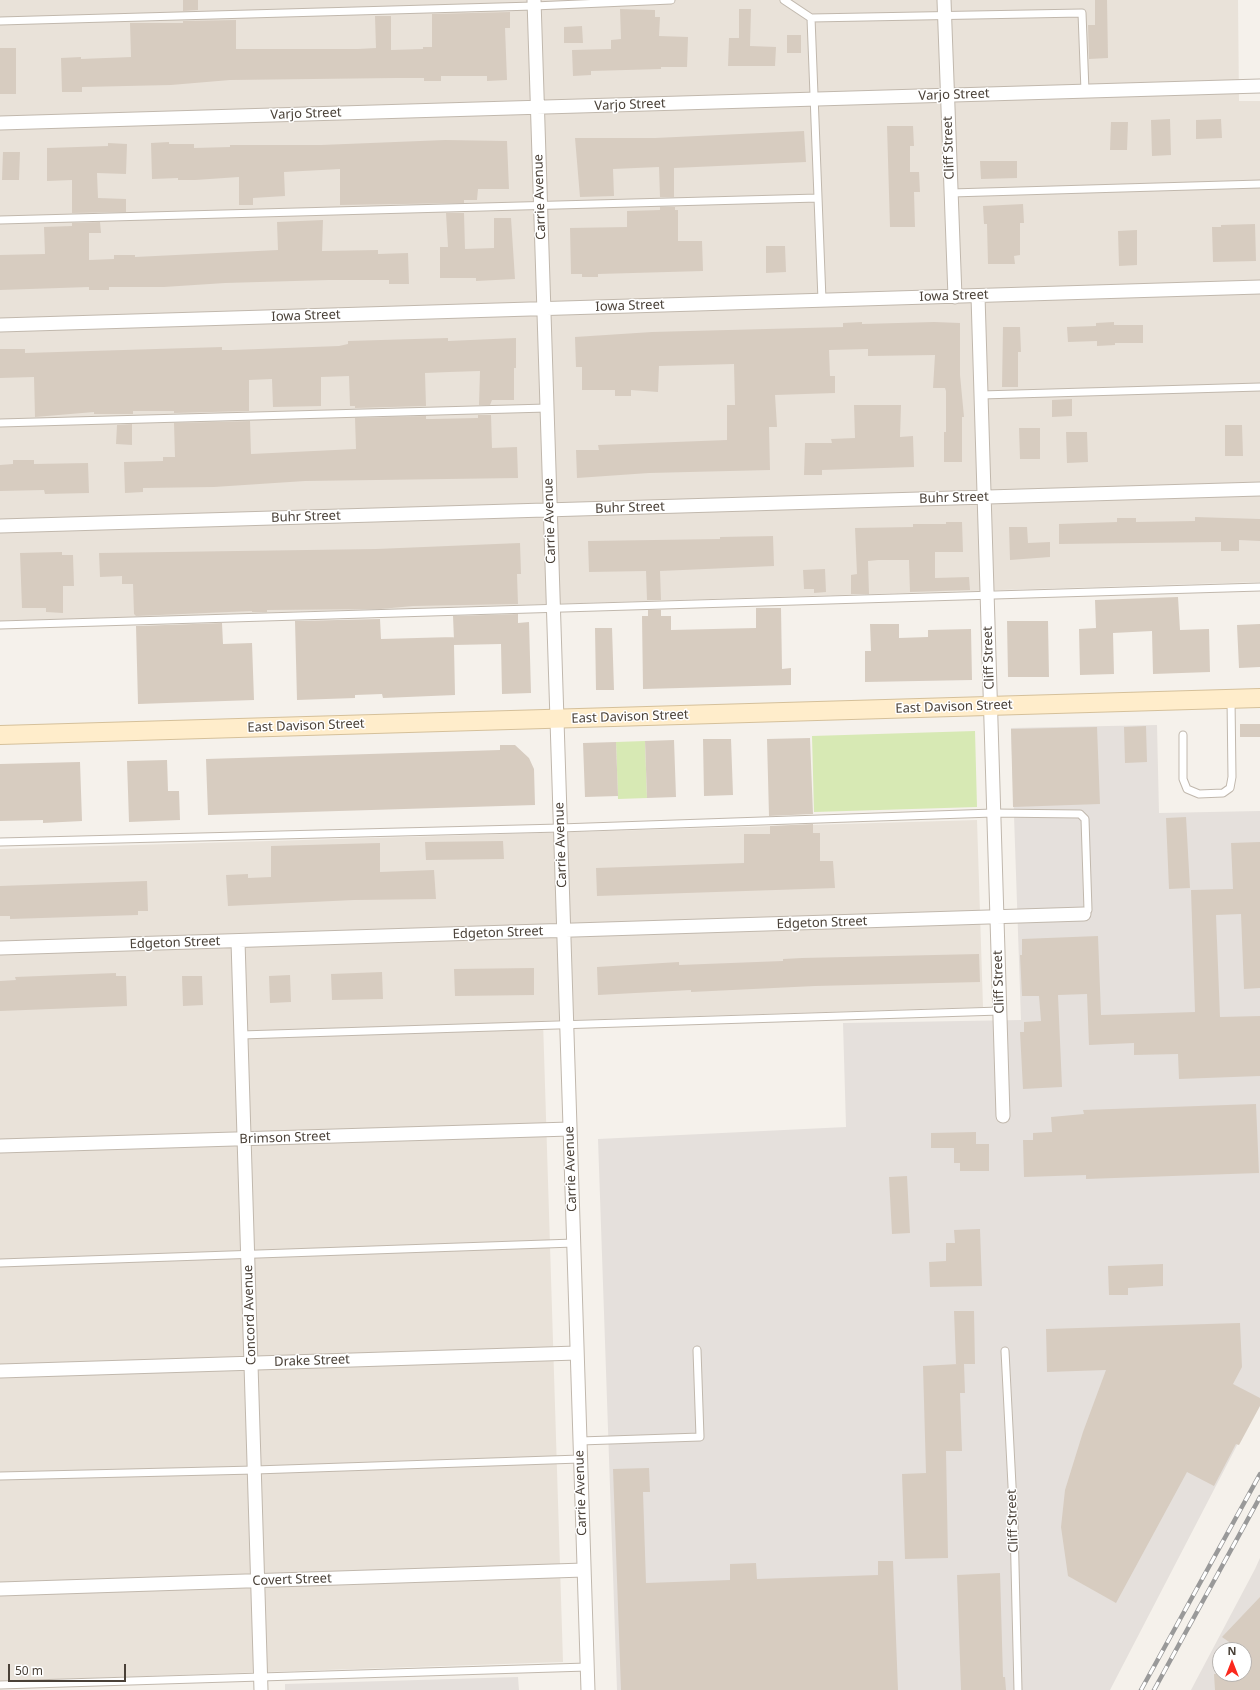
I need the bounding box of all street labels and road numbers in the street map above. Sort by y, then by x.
street label: Varjo Street [918,86,990,104]
street label: Varjo Street [594,96,666,114]
street label: Varjo Street [270,105,342,123]
street label: Cliff Street [940,116,958,180]
street label: Carrie Avenue [531,154,549,240]
street label: Iowa Street [919,287,989,305]
street label: Iowa Street [595,297,665,315]
street label: Iowa Street [271,307,341,325]
street label: Carrie Avenue [541,478,559,564]
street label: Buhr Street [919,489,989,507]
street label: Buhr Street [595,499,665,517]
street label: Buhr Street [271,508,341,526]
street label: Cliff Street [980,626,998,690]
street label: East Davison Street [895,697,1013,717]
street label: East Davison Street [571,707,689,727]
street label: East Davison Street [247,716,365,736]
street label: Carrie Avenue [552,802,570,888]
street label: Edgeton Street [776,914,868,932]
street label: Edgeton Street [452,924,544,942]
street label: Edgeton Street [129,934,221,952]
street label: Cliff Street [990,950,1008,1014]
street label: Carrie Avenue [562,1126,580,1212]
street label: Brimson Street [239,1129,331,1147]
street label: Concord Avenue [240,1265,260,1365]
street label: Drake Street [274,1352,350,1370]
street label: Carrie Avenue [572,1450,590,1536]
street label: Cliff Street [1004,1489,1022,1553]
street label: Covert Street [252,1571,332,1589]

